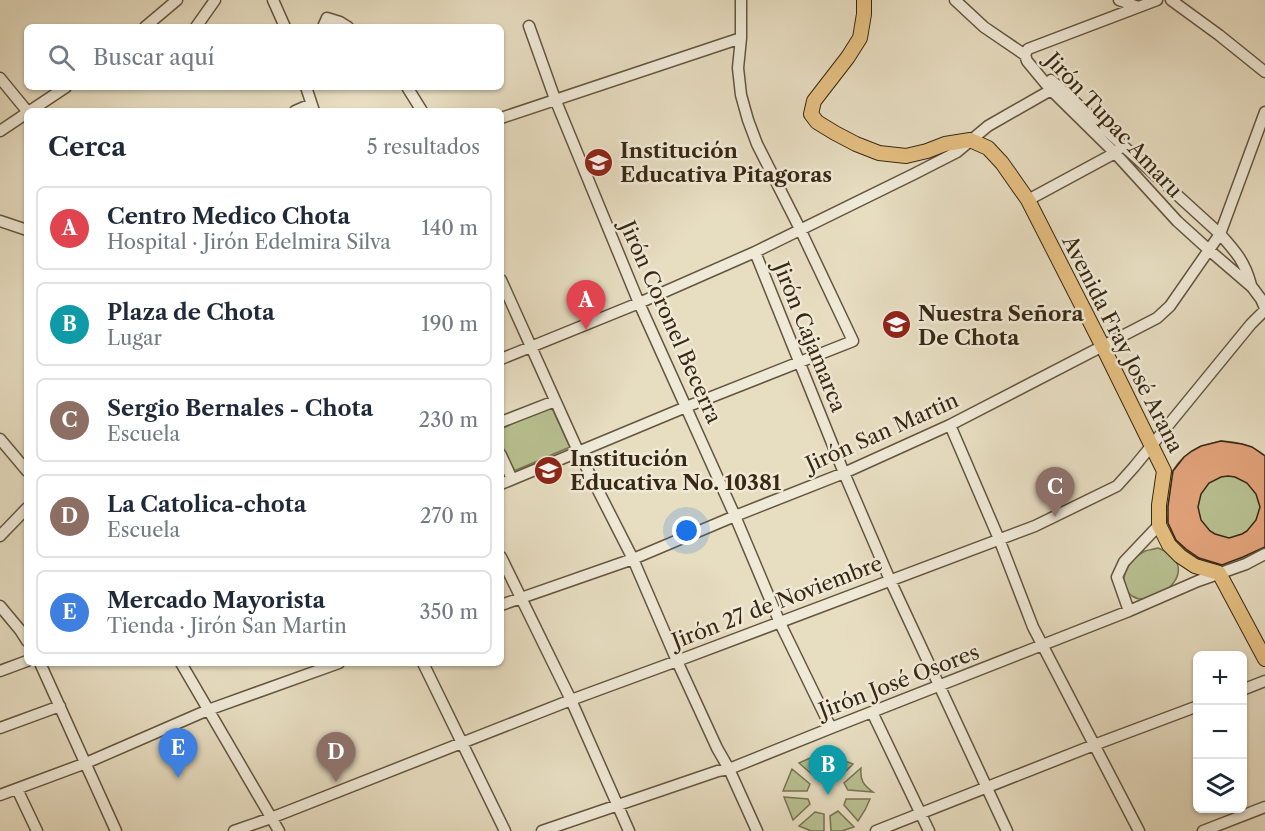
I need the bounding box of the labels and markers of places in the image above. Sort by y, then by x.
place label: Institución Educativa Pitagoras [620,138,832,187]
school or university icon: Institución Educativa Pitagoras [583,146,615,178]
pin: A [566,280,606,330]
place label: Nuestra Señora De Chota [918,301,1084,350]
school or university icon: Nuestra Señora De Chota [881,309,913,341]
place label: Institución Educativa No. 10381 [570,446,782,495]
school or university icon: Institución Educativa No. 10381 [533,454,565,486]
pin: C [1036,468,1074,517]
pin: E [158,728,198,778]
pin: D [316,732,356,782]
pin: B [808,746,848,795]

